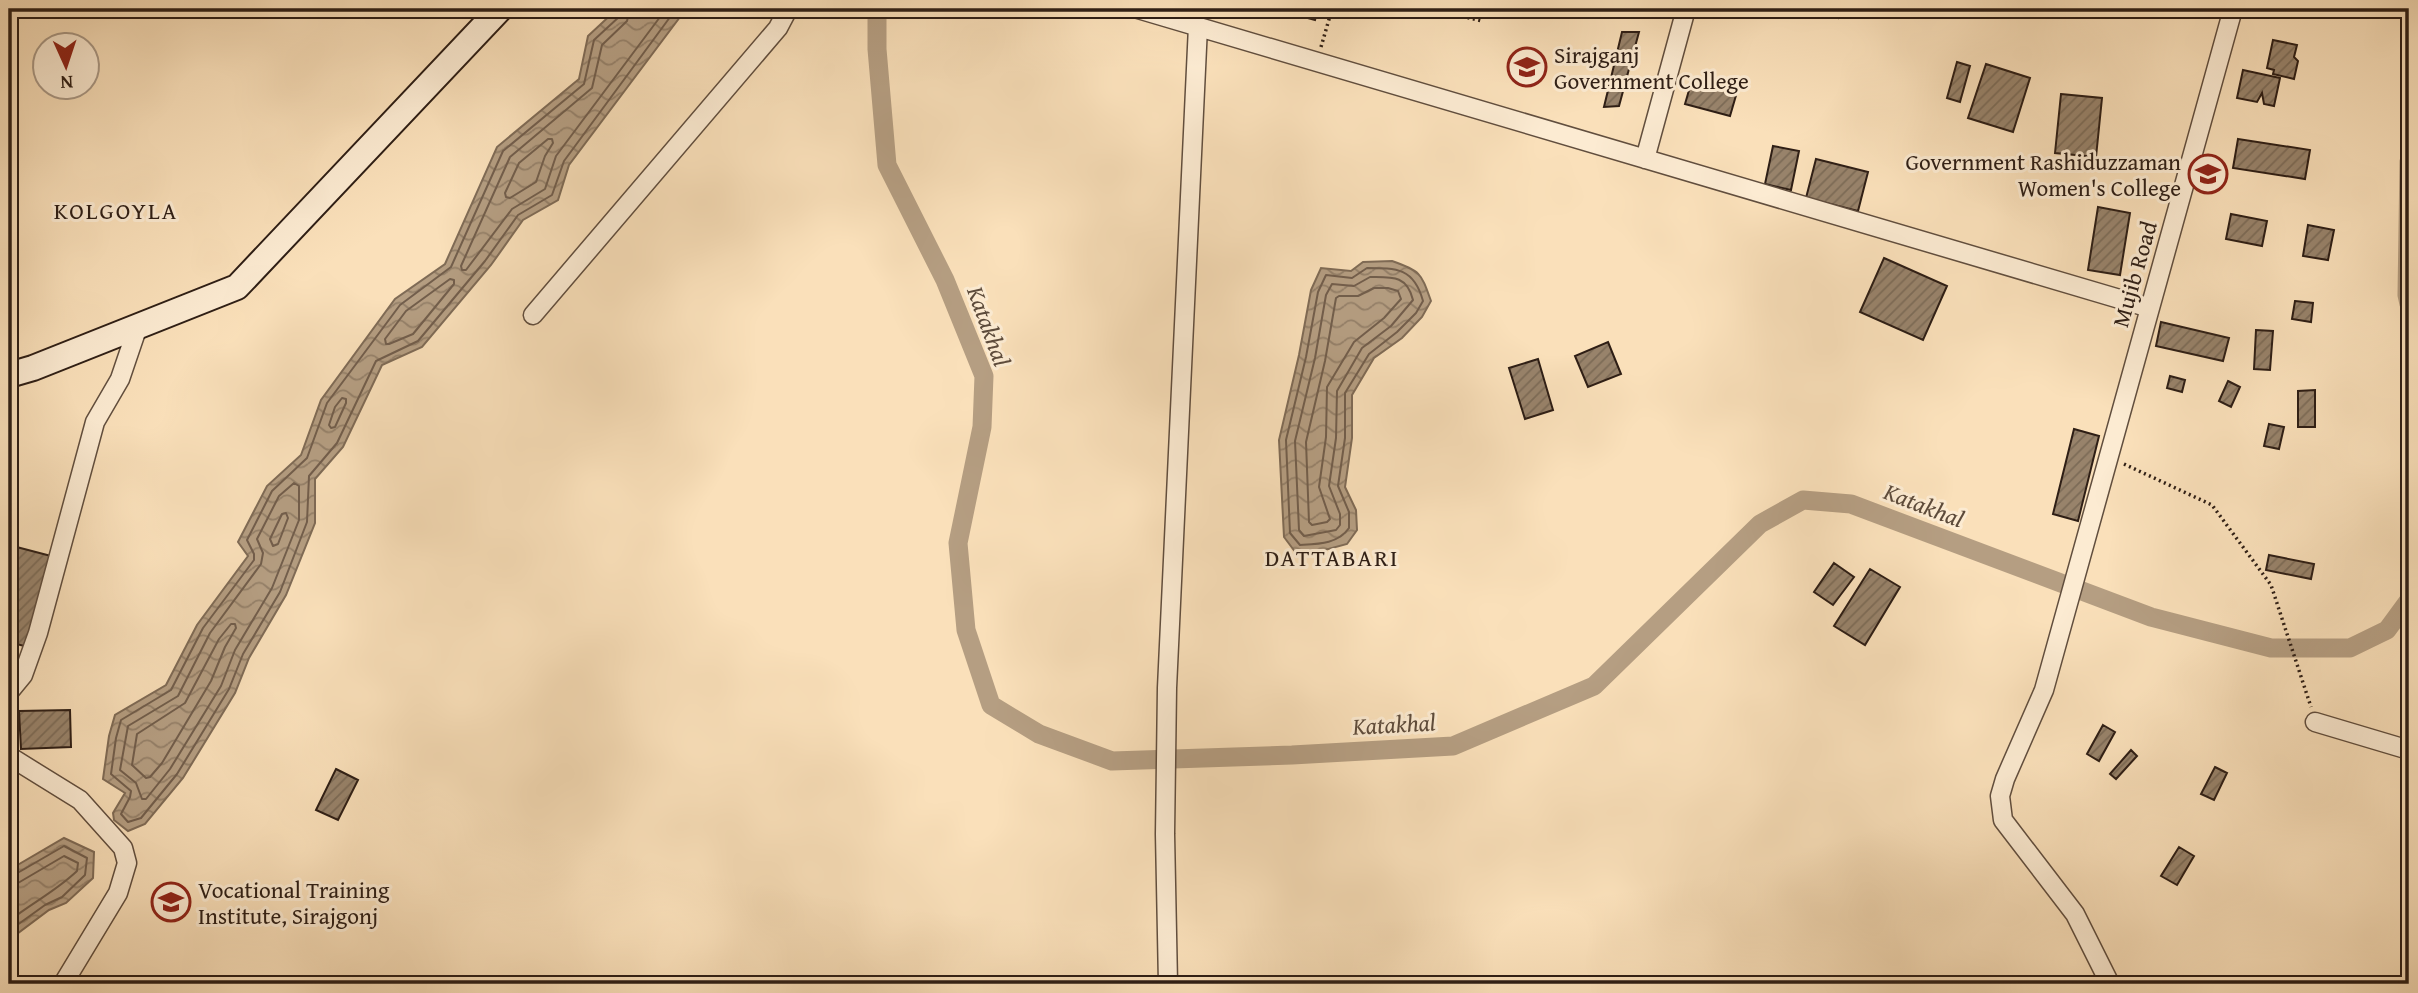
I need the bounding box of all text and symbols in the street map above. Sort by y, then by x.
north arrow [32,32,102,102]
place label: Sirajganj Government College [1554,38,1749,97]
school or university icon: Sirajganj Government College [1506,46,1548,88]
text: N [60,69,74,97]
place label: Government Rashiduzzaman Women's College [1905,145,2181,204]
school or university icon: Government Rashiduzzaman Women's College [2187,153,2229,195]
district label: KOLGOYLA [54,193,178,228]
street label: Mujib Road [2103,216,2165,331]
water label: Katakhal [958,280,1020,371]
water label: Katakhal [1878,473,1969,536]
district label: DATTABARI [1265,540,1399,575]
water label: Katakhal [1351,704,1436,744]
place label: Vocational Training Institute, Sirajgonj [198,873,390,932]
school or university icon: Vocational Training Institute, Sirajgonj [150,881,192,923]

